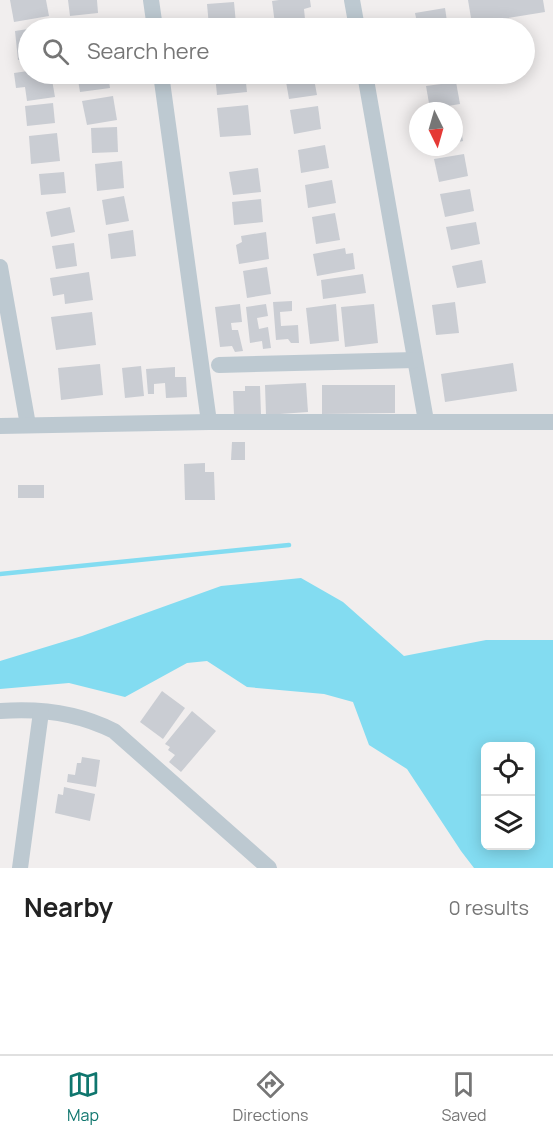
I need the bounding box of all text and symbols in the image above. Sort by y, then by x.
search box [18,18,535,84]
icon: search [39,35,72,68]
text: Search here [87,36,209,66]
north arrow [409,102,463,156]
map controls [481,742,535,850]
button: locate [481,742,535,796]
button: layers [481,796,535,850]
text: Nearby [24,889,113,925]
text: 0 results [449,894,529,921]
tab: Map [67,1068,100,1126]
tab: Directions [233,1068,308,1126]
tab: Saved [441,1068,486,1126]

